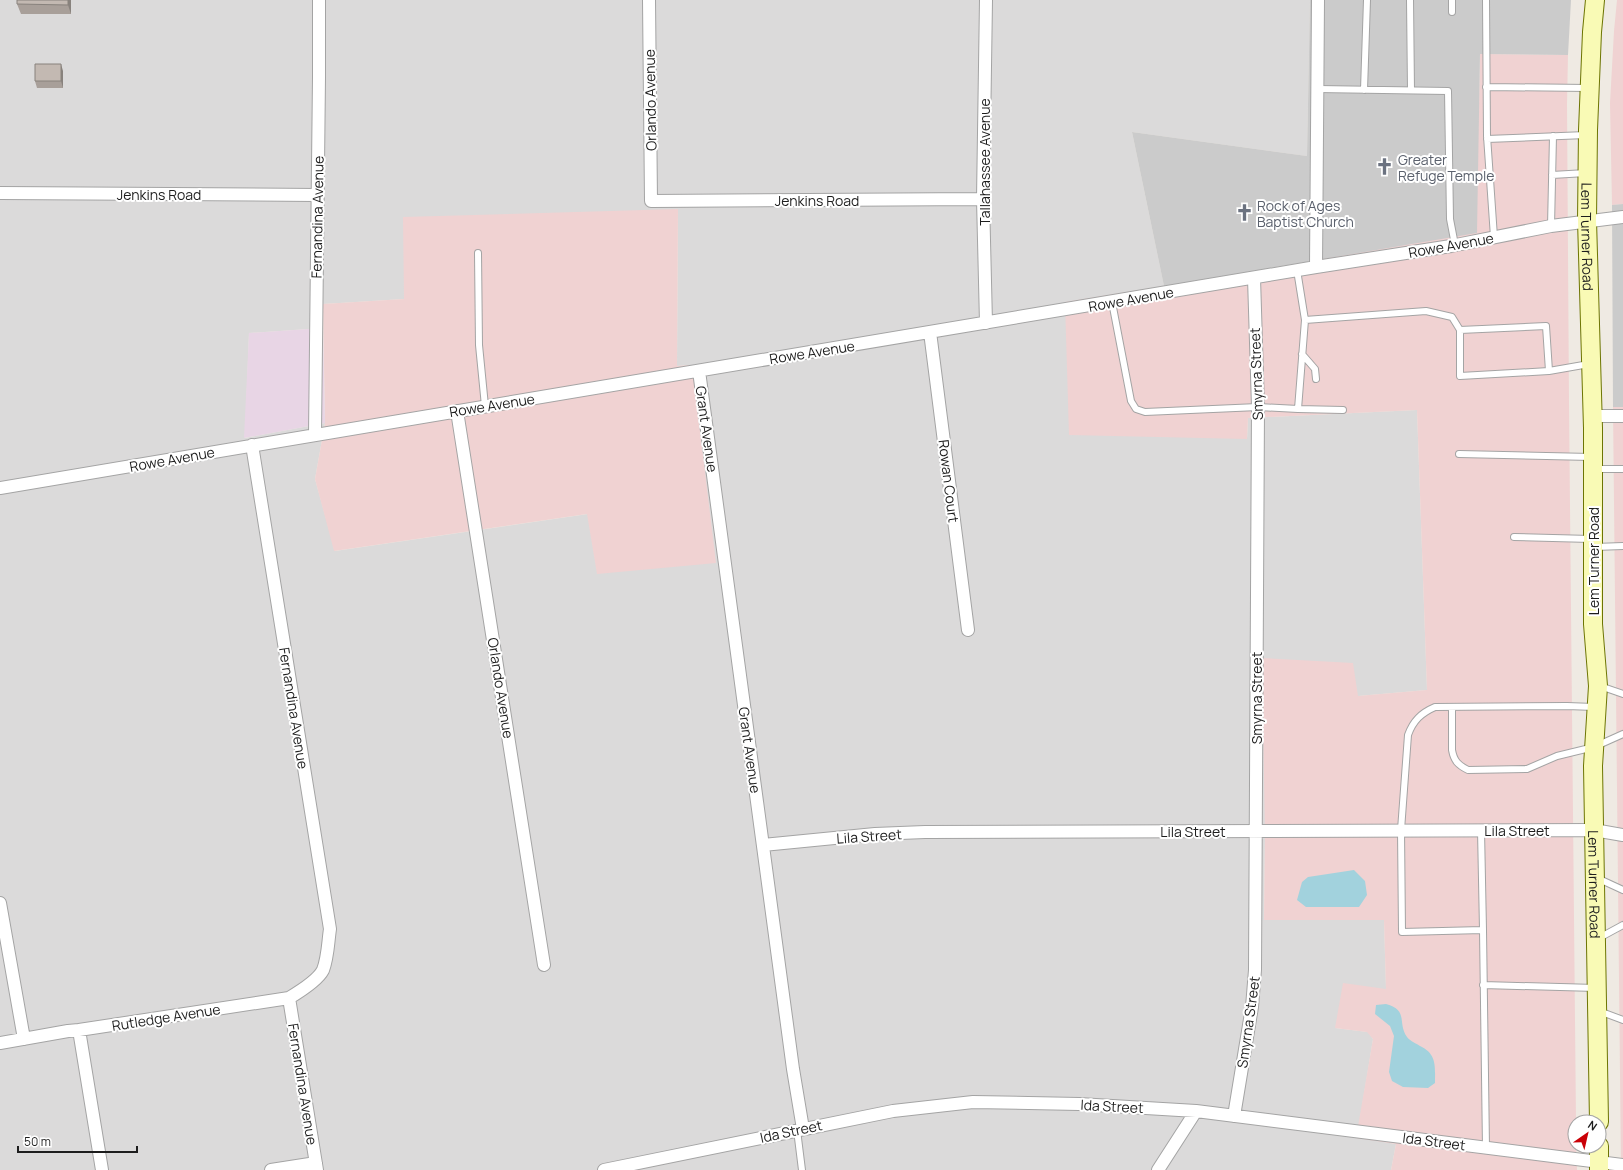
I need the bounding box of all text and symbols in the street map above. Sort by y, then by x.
street label: Orlando Avenue [640,49,660,151]
street label: Tallahassee Avenue [975,98,994,226]
place label: Greater Refuge Temple [1398,150,1494,185]
street label: Fernandina Avenue [306,155,328,279]
church icon: Greater Refuge Temple [1375,157,1395,177]
street label: Lem Turner Road [1577,182,1599,291]
street label: Jenkins Road [117,185,201,204]
street label: Jenkins Road [775,191,859,210]
place label: Rock of Ages Baptist Church [1257,196,1354,231]
church icon: Rock of Ages Baptist Church [1234,203,1254,223]
street label: Rowe Avenue [1407,228,1495,262]
street label: Rowe Avenue [1087,282,1175,316]
street label: Smyrna Street [1245,327,1267,421]
street label: Rowe Avenue [768,336,856,368]
street label: Grant Avenue [692,385,722,473]
street label: Rowe Avenue [448,389,536,421]
street label: Rowan Court [934,438,964,524]
street label: Rowe Avenue [128,442,216,476]
street label: Lem Turner Road [1584,507,1603,615]
street label: Orlando Avenue [484,636,518,740]
street label: Fernandina Avenue [275,646,313,770]
street label: Smyrna Street [1247,651,1266,744]
street label: Grant Avenue [735,706,765,794]
street label: Lila Street [1484,821,1550,840]
street label: Lila Street [1160,822,1226,841]
street label: Lila Street [836,824,903,848]
street label: Lem Turner Road [1585,830,1605,939]
street label: Smyrna Street [1232,974,1264,1069]
street label: Rutledge Avenue [110,999,222,1035]
street label: Fernandina Avenue [284,1022,322,1146]
street label: Ida Street [1080,1095,1144,1117]
north arrow [1567,1114,1607,1154]
street label: Ida Street [758,1115,824,1147]
text: N [1585,1117,1600,1134]
scale bar [18,1128,137,1154]
street label: Ida Street [1401,1128,1467,1154]
text: 50 m [24,1133,51,1150]

